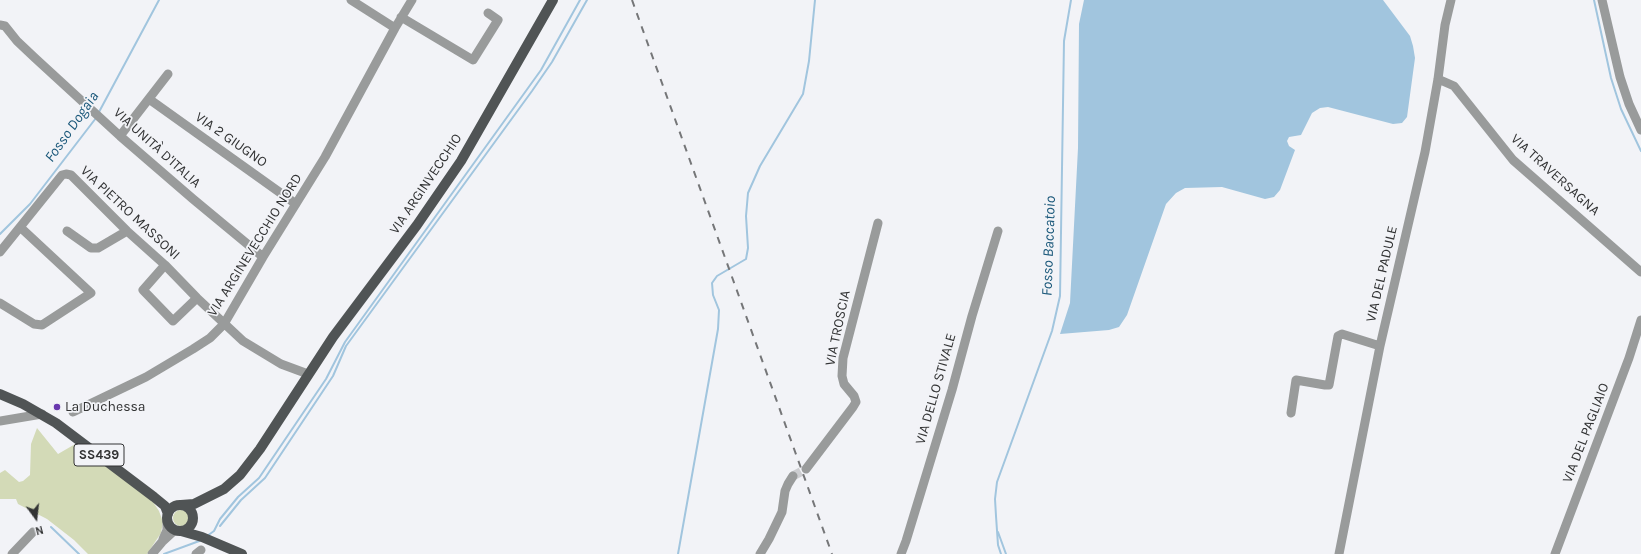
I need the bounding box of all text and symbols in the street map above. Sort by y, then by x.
water label: Fosso Dogaia [41,88,103,166]
street label: VIA UNITÀ D'ITALIA [110,104,204,192]
street label: VIA 2 GIUGNO [192,109,270,171]
street label: VIA ARGINVECCHIO [386,131,466,237]
street label: VIA TRAVERSAGNA [1507,131,1603,219]
street label: VIA PIETRO MASSONI [77,163,183,263]
street label: VIA ARGINEVECCHIO NORD [204,171,306,319]
water label: Fosso Baccatoio [1038,196,1060,296]
street label: VIA DEL PADULE [1363,224,1401,324]
street label: VIA TROSCIA [822,289,854,367]
street label: VIA DELLO STIVALE [912,331,960,447]
street label: VIA DEL PAGLIAIO [1559,381,1613,485]
place label: La Duchessa [65,399,146,415]
marker: La Duchessa [52,402,62,412]
road number: SS439 [74,444,124,466]
north arrow [16,498,56,538]
text: N [34,523,45,537]

